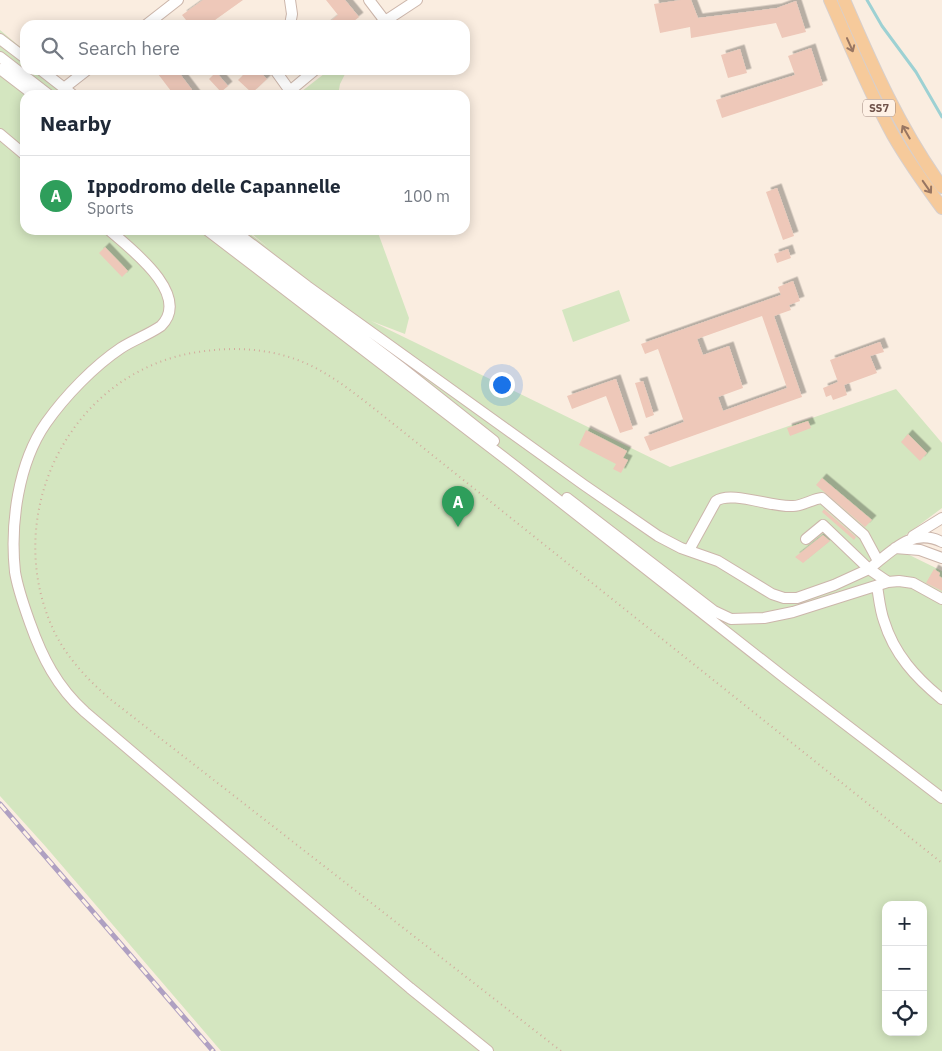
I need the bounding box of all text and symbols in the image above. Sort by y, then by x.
search box [20,20,470,75]
icon: search [38,34,66,62]
text: Search here [78,36,180,60]
one-way arrow [846,37,855,52]
road number: SS7 [863,100,895,116]
text: Nearby [40,109,111,137]
one-way arrow [900,125,910,139]
text: Ippodromo delle Capannelle [87,174,341,198]
one-way arrow [922,180,932,194]
text: A [51,186,61,206]
text: 100 m [403,186,450,206]
text: Sports [87,198,134,218]
your location [489,372,515,398]
pin: A [442,486,474,527]
map controls [882,901,927,1036]
button: + [882,901,927,946]
button: − [882,946,927,991]
button: locate [882,991,927,1036]

